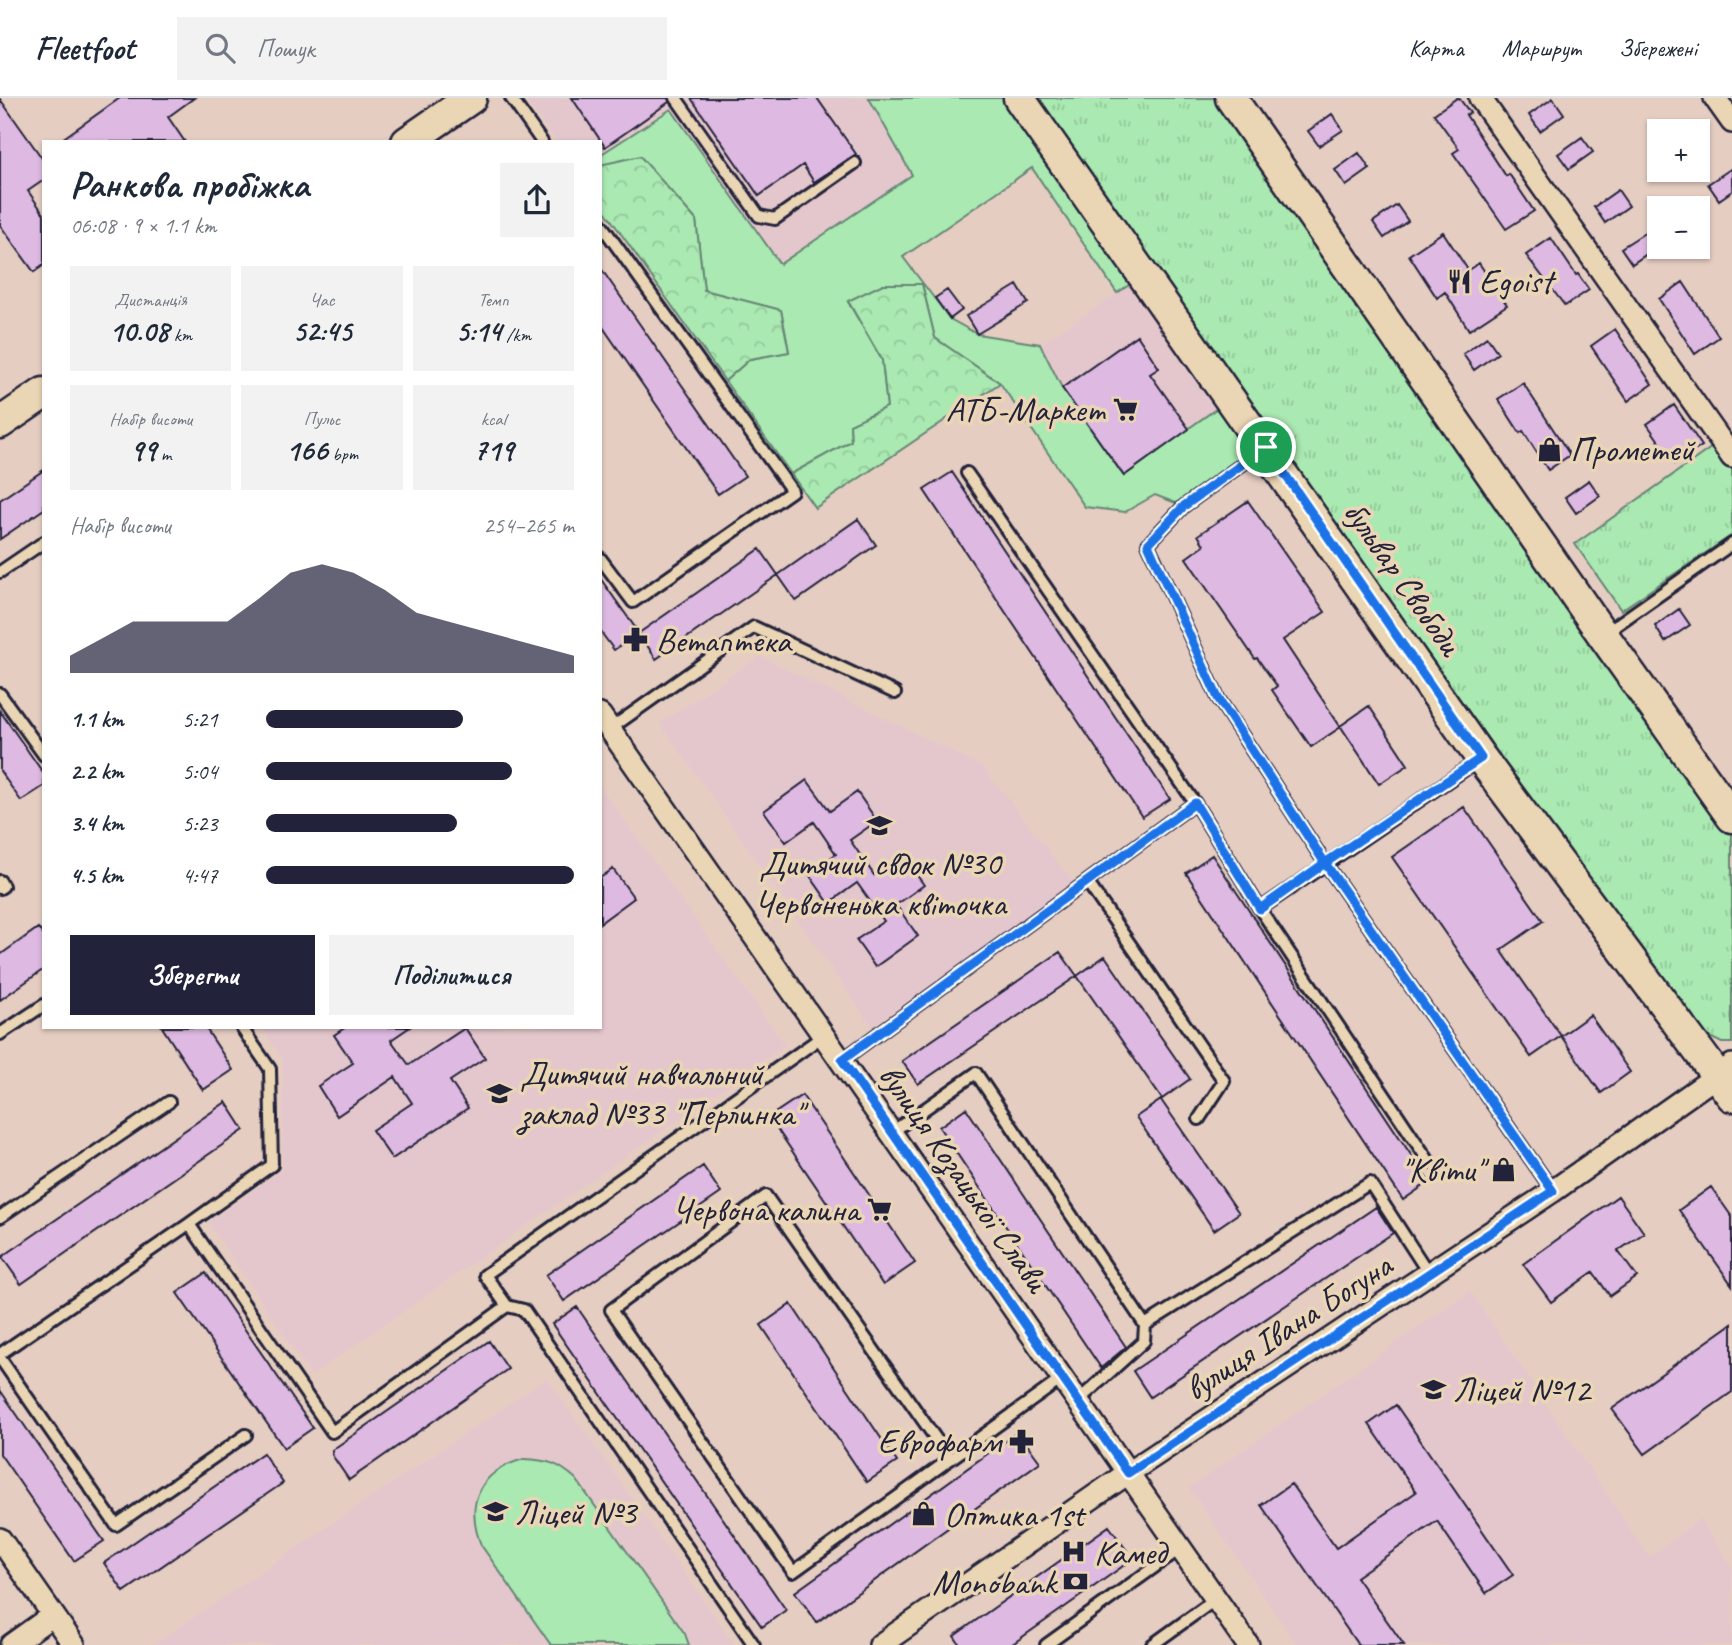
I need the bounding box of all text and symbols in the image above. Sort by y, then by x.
search box [177,17,667,80]
text: Fleetfoot [35,27,135,69]
icon: search [201,29,239,67]
text: Пошук [257,32,315,65]
text: Карта [1409,33,1464,63]
text: Маршрут [1502,33,1581,63]
text: Збережені [1619,33,1697,63]
map controls [1647,119,1710,259]
button: + [1647,119,1710,182]
text: Ранкова пробіжка [70,161,309,208]
button: share [500,163,574,237]
button: − [1647,196,1710,259]
text: 06:08 · 9 × 1.1 km [70,211,216,240]
place label: Egoist [1479,259,1557,304]
restaurant icon: Egoist [1445,267,1473,295]
text: Дистанція [114,288,187,312]
text: Час [309,288,335,312]
text: Темп [478,288,509,312]
text: 10.08 [109,312,169,350]
text: 52:45 [293,312,351,350]
text: 5:14 [456,312,502,350]
text: km [169,323,192,347]
text: /km [502,323,531,347]
place label: АТБ-Маркет [946,387,1106,432]
supermarket icon: АТБ-Маркет [1111,395,1139,423]
text: Набір висоти [109,407,192,431]
text: Пульс [304,407,340,431]
text: kcal [481,407,506,431]
pin [1236,417,1296,477]
place label: Прометей [1570,427,1696,472]
icon: arrive [1247,428,1285,466]
text: 99 [130,431,156,469]
text: 166 [286,431,328,469]
text: 719 [473,431,513,469]
shop icon: Прометей [1536,435,1564,463]
text: m [156,442,171,466]
text: bpm [328,442,358,466]
street label: бульвар Свободи [1333,492,1474,666]
text: Набір висоти [70,511,170,540]
text: 254–265 m [483,511,574,540]
place label: Ветаптека [656,618,794,663]
pharmacy icon: Ветаптека [622,626,650,654]
text: 1.1 km [70,705,124,734]
text: 5:21 [182,705,218,734]
text: 2.2 km [70,757,124,786]
text: 5:04 [182,757,218,786]
text: 3.4 km [70,809,124,838]
text: 5:23 [182,809,218,838]
school or university icon: Дитячий свдок №30 Червоненька квіточка [866,811,894,839]
place label: Дитячий свдок №30 Червоненька квіточка [754,841,1008,926]
text: 4.5 km [70,861,123,890]
text: 4:47 [182,861,218,890]
button: Зберегти [70,935,315,1015]
button: Поділитися [329,935,574,1015]
place label: Дитячий навчальний заклад №33 "Перлинка" [516,1051,809,1136]
street label: вулиця Козацької Слави [869,1055,1061,1303]
school or university icon: Дитячий навчальний заклад №33 "Перлинка" [486,1079,514,1107]
place label: "Квіти" [1400,1147,1490,1192]
shop icon: "Квіти" [1489,1155,1517,1183]
place label: Червона калина [672,1187,862,1232]
supermarket icon: Червона калина [865,1195,893,1223]
street label: вулиця Івана Богуна [1176,1242,1402,1411]
place label: Ліцей №12 [1453,1367,1593,1412]
school or university icon: Ліцей №12 [1419,1375,1447,1403]
place label: Еврофарм [878,1419,1004,1464]
pharmacy icon: Еврофарм [1007,1427,1035,1455]
place label: Ліцей №3 [515,1490,639,1535]
place label: Оптика 1st [944,1492,1087,1537]
school or university icon: Ліцей №3 [481,1498,509,1526]
shop icon: Оптика 1st [910,1500,938,1528]
place label: Камед [1094,1530,1169,1575]
hospital icon: Камед [1060,1538,1088,1566]
place label: Monobank [932,1560,1059,1605]
bank icon: Monobank [1062,1568,1090,1596]

